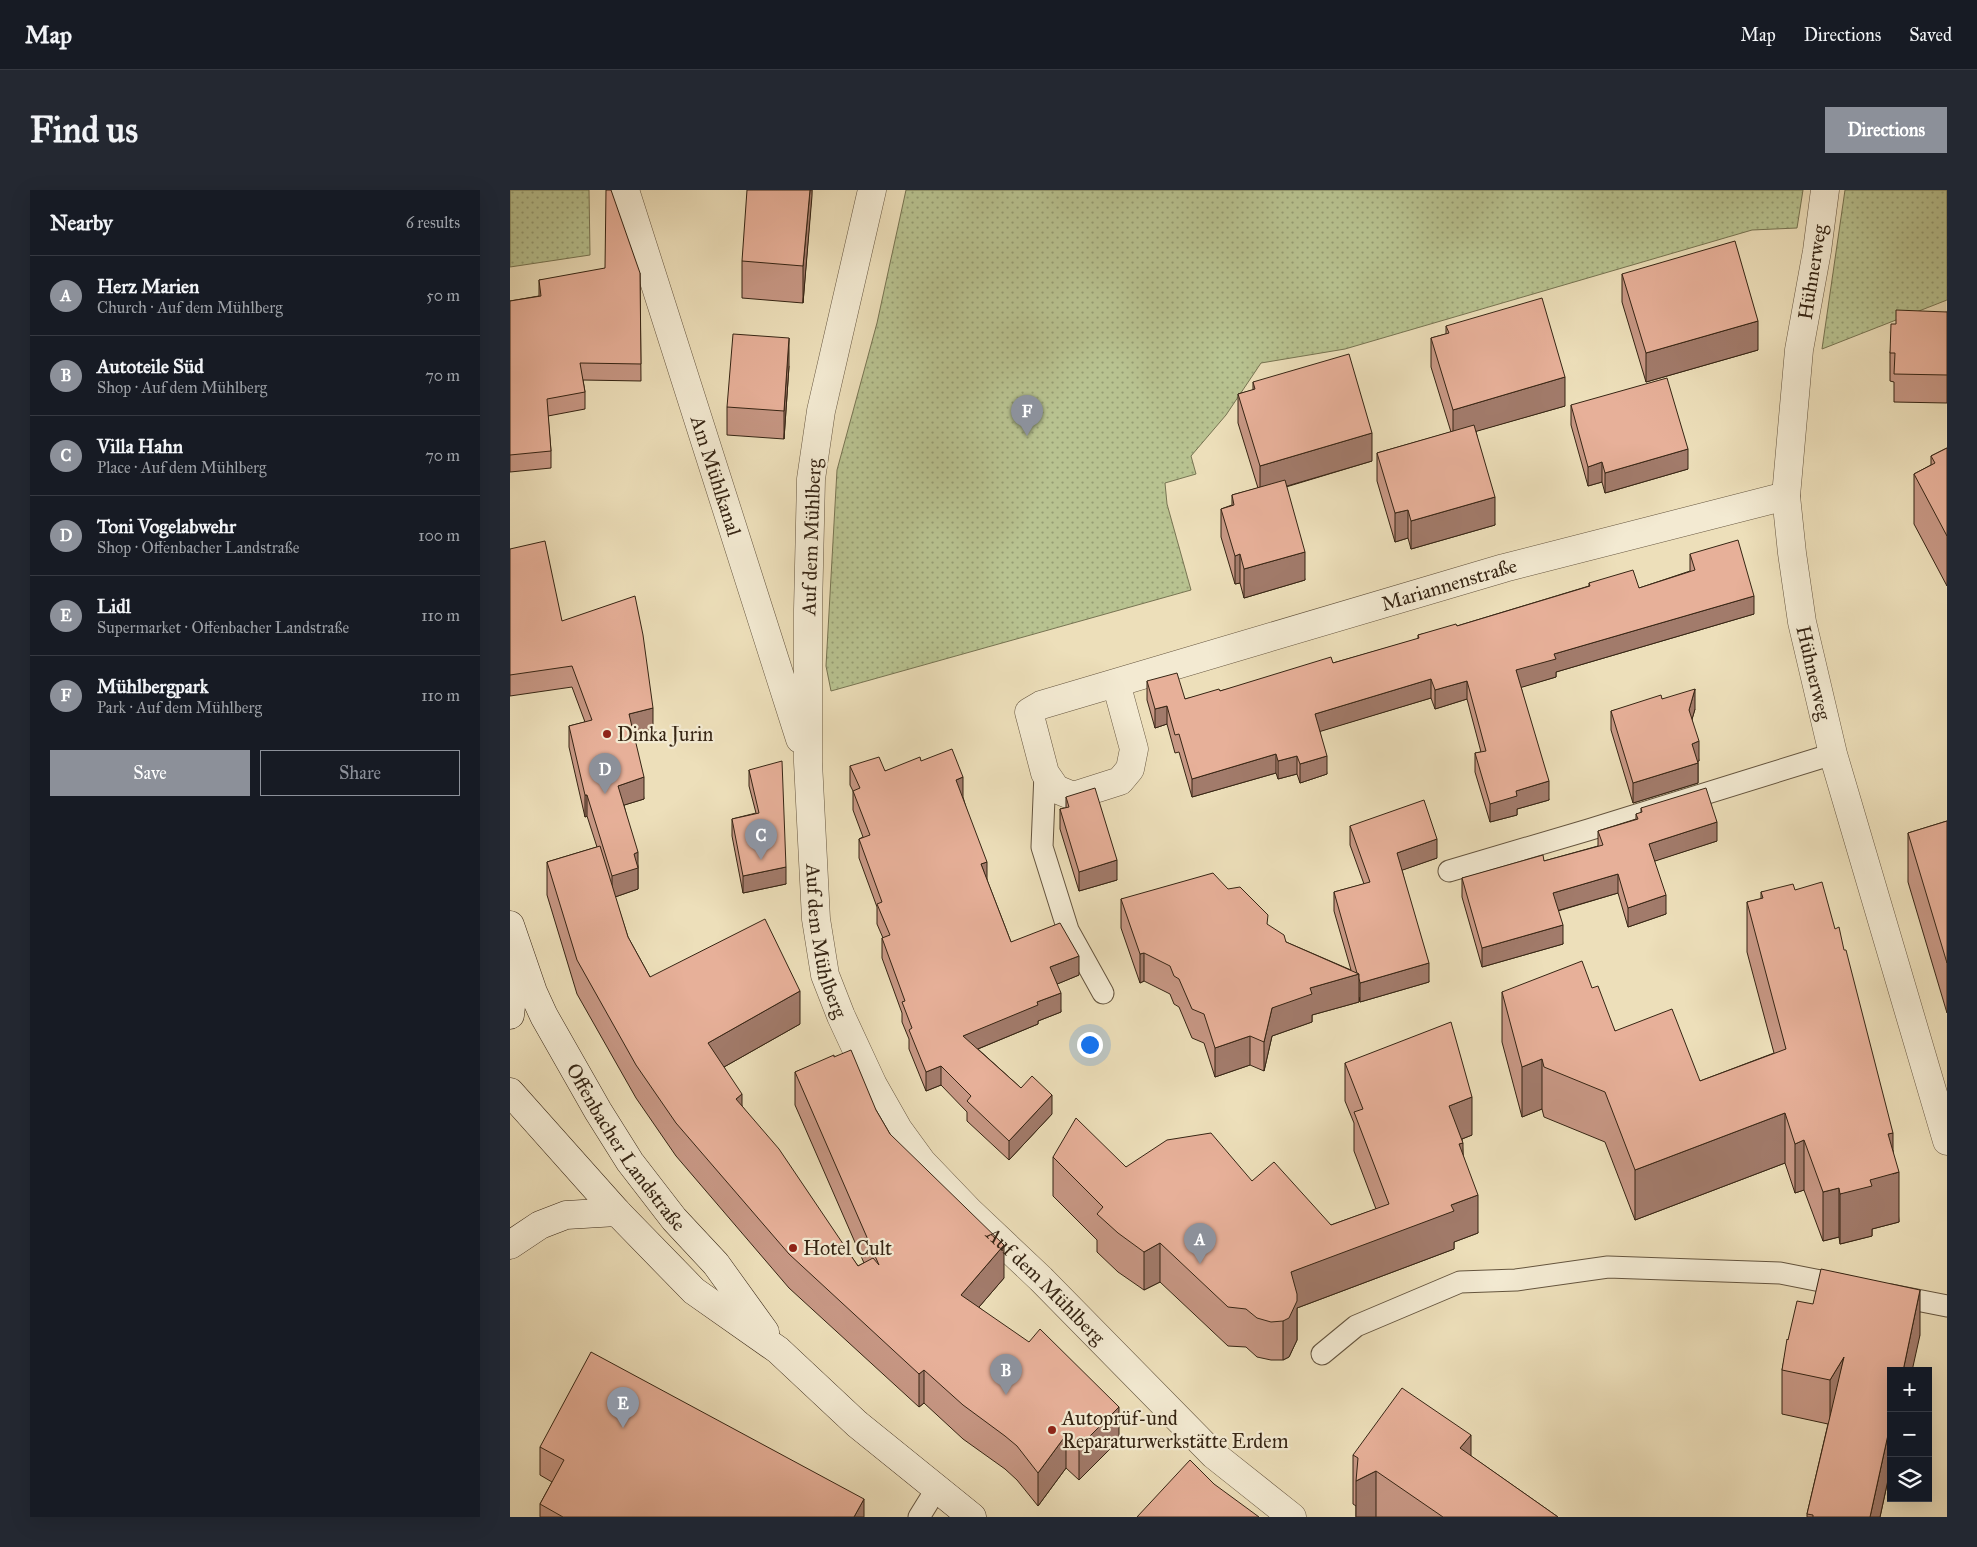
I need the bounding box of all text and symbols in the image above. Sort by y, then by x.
text: Map [25,20,72,50]
text: Map [1740,24,1776,46]
text: Directions [1804,24,1881,46]
text: Saved [1909,24,1952,46]
button: Directions [1825,107,1947,153]
text: Find us [30,109,138,152]
text: Nearby [50,210,113,236]
text: 6 results [406,213,460,232]
street label: Hühnerweg [1793,222,1832,322]
text: Herz Marien [97,275,199,298]
text: A [61,286,71,305]
text: 50 m [426,286,460,305]
text: Church · Auf dem Mühlberg [97,298,283,317]
text: Autoteile Süd [97,355,204,378]
text: B [61,366,71,385]
text: 70 m [425,366,460,385]
text: Shop · Auf dem Mühlberg [97,378,267,397]
pin: F [1011,395,1043,436]
street label: Am Mühlkanal [685,412,747,539]
text: Villa Hahn [97,435,183,458]
text: C [61,446,71,465]
text: 70 m [425,446,460,465]
text: Place · Auf dem Mühlberg [97,458,267,477]
street label: Auf dem Mühlberg [796,458,827,617]
text: Toni Vogelabwehr [97,515,236,538]
text: D [60,526,72,545]
text: 100 m [418,526,460,545]
text: Shop · Offenbacher Landstraße [97,538,299,557]
street label: Mariannenstraße [1378,553,1519,616]
text: Lidl [97,595,131,618]
text: E [60,606,72,625]
text: 110 m [421,606,460,625]
text: Supermarket · Offenbacher Landstraße [97,618,349,637]
street label: Hühnerweg [1791,623,1837,723]
text: Mühlbergpark [97,675,209,698]
text: F [61,686,71,705]
text: 110 m [421,686,460,705]
text: Park · Auf dem Mühlberg [97,698,262,717]
place label: Dinka Jurin [617,722,713,747]
marker: Dinka Jurin [601,728,613,740]
button: Save [50,750,250,796]
button: Share [260,750,460,796]
pin: D [589,753,621,794]
pin: C [745,819,777,860]
street label: Auf dem Mühlberg [801,862,853,1022]
your location [1077,1032,1103,1058]
street label: Offenbacher Landstraße [561,1059,691,1236]
street label: Auf dem Mühlberg [981,1221,1111,1350]
pin: A [1184,1223,1216,1264]
place label: Hotel Cult [803,1236,892,1260]
marker: Hotel Cult [787,1242,799,1254]
pin: B [990,1354,1022,1395]
map controls [1887,1367,1932,1502]
button: + [1887,1367,1932,1412]
pin: E [607,1387,639,1428]
place label: Autoprüf-und Reparaturwerkstätte Erdem [1061,1406,1289,1453]
button: − [1887,1412,1932,1457]
marker: Autoprüf-und Reparaturwerkstätte Erdem [1046,1424,1058,1436]
button: layers [1887,1457,1932,1502]

